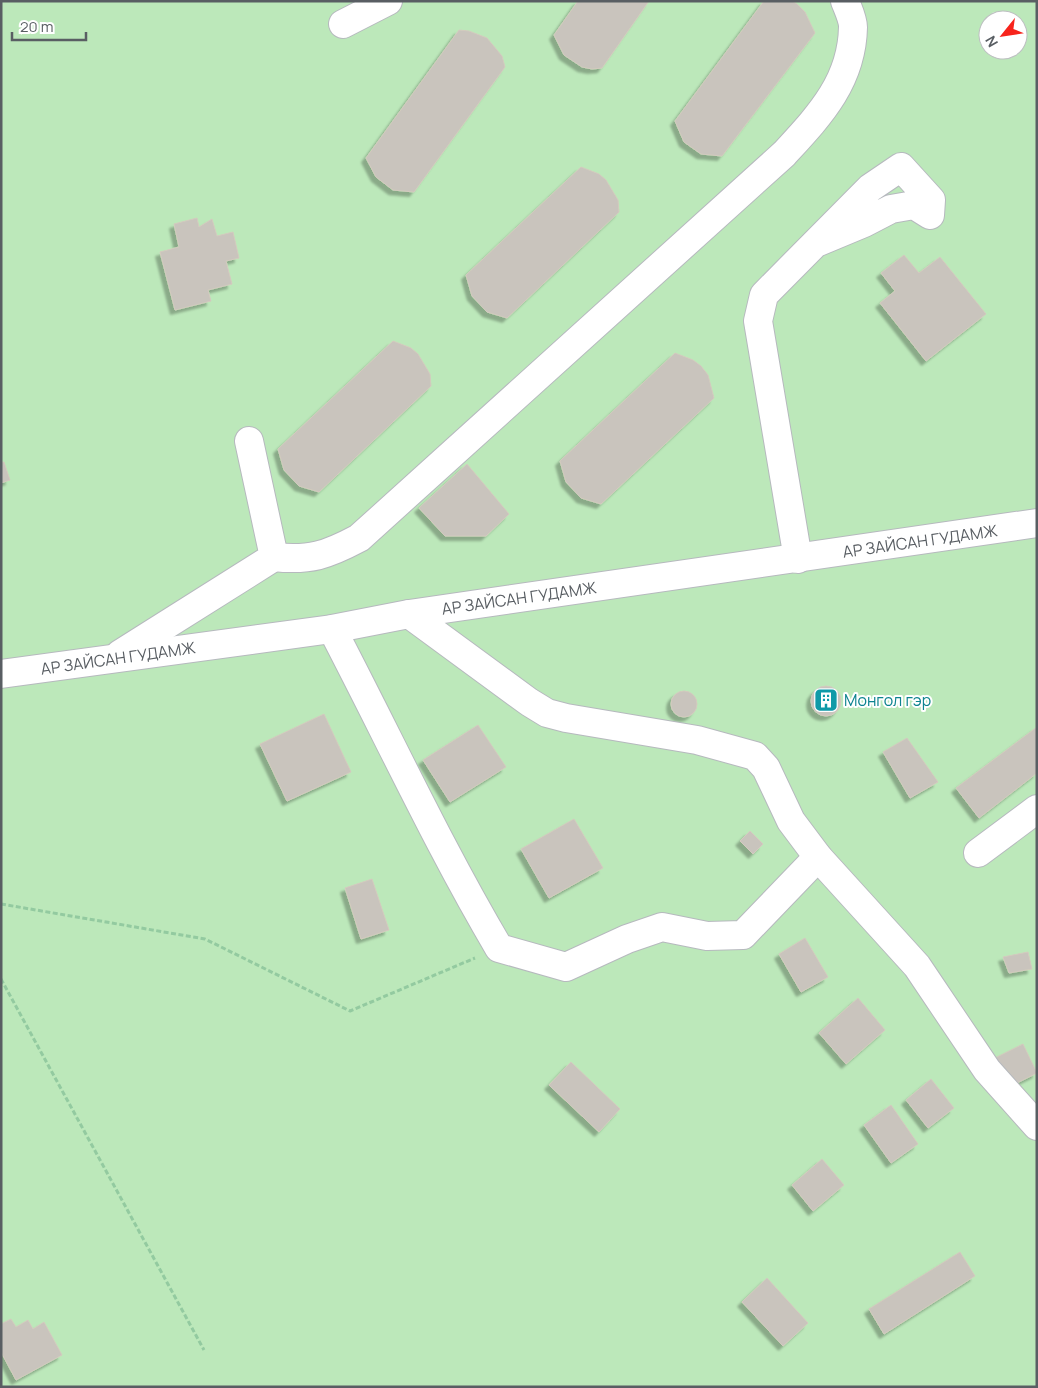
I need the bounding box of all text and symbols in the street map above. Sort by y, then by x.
scale bar [12,10,86,42]
north arrow [978,10,1028,60]
text: 20 m [20,16,53,37]
text: N [981,33,1002,51]
street label: АР ЗАЙСАН ГУДАМЖ [841,519,1000,563]
street label: АР ЗАЙСАН ГУДАМЖ [440,576,599,620]
street label: АР ЗАЙСАН ГУДАМЖ [39,636,198,680]
building icon: Монгол гэр [813,687,839,713]
place label: Монгол гэр [844,689,931,711]

